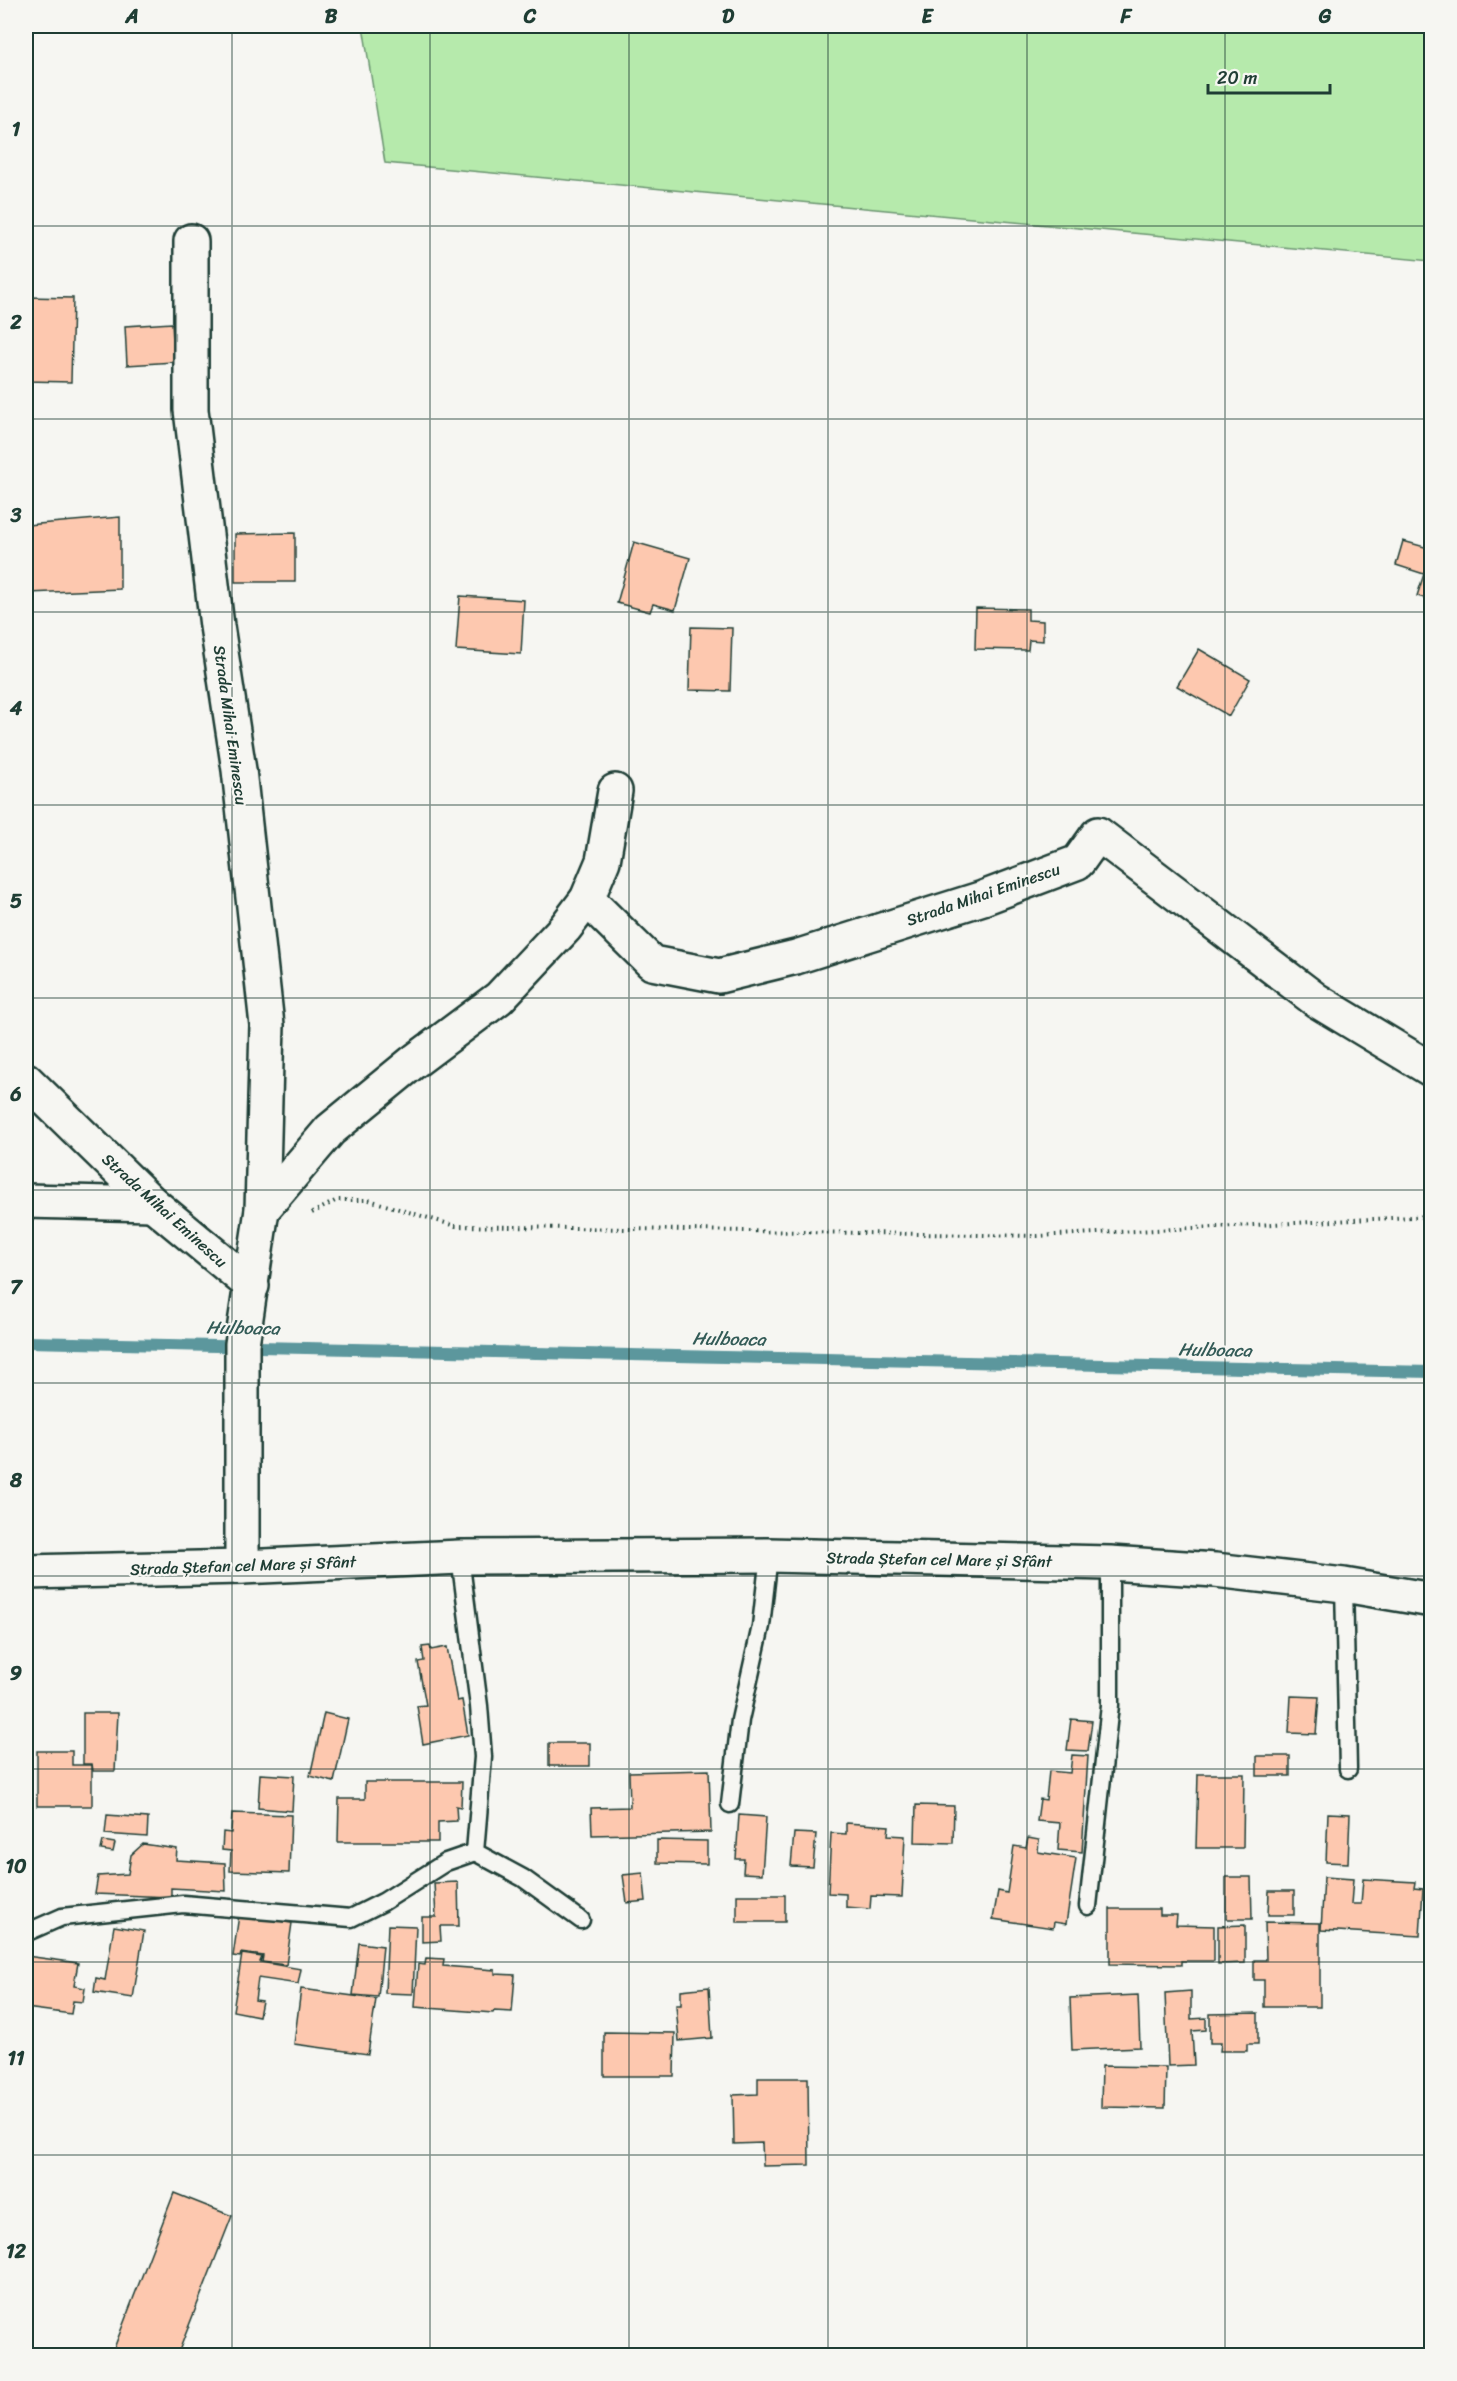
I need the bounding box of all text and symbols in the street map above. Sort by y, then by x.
text: A [124,0,139,34]
text: B [325,0,338,34]
text: C [523,0,537,34]
text: D [722,0,735,34]
text: E [921,0,934,34]
text: F [1120,0,1133,34]
text: G [1318,0,1332,34]
scale bar [1208,57,1330,95]
text: 20 m [1217,62,1257,94]
text: 1 [12,112,21,147]
text: 2 [9,305,22,340]
text: 3 [10,498,22,533]
street label: Strada Mihai Eminescu [205,643,256,807]
text: 4 [9,691,23,726]
street label: Strada Mihai Eminescu [902,854,1064,934]
text: 5 [10,884,22,919]
text: 6 [9,1077,22,1112]
street label: Strada Mihai Eminescu [95,1146,235,1275]
text: 7 [10,1270,23,1305]
water label: Hulboaca [206,1311,282,1345]
water label: Hulboaca [692,1322,768,1356]
water label: Hulboaca [1178,1333,1254,1367]
text: 8 [9,1463,23,1498]
street label: Strada Ștefan cel Mare și Sfânt [826,1543,1053,1576]
street label: Strada Ștefan cel Mare și Sfânt [130,1547,357,1584]
text: 9 [10,1656,22,1691]
text: 10 [5,1849,27,1884]
text: 11 [7,2041,25,2076]
text: 12 [6,2234,27,2269]

